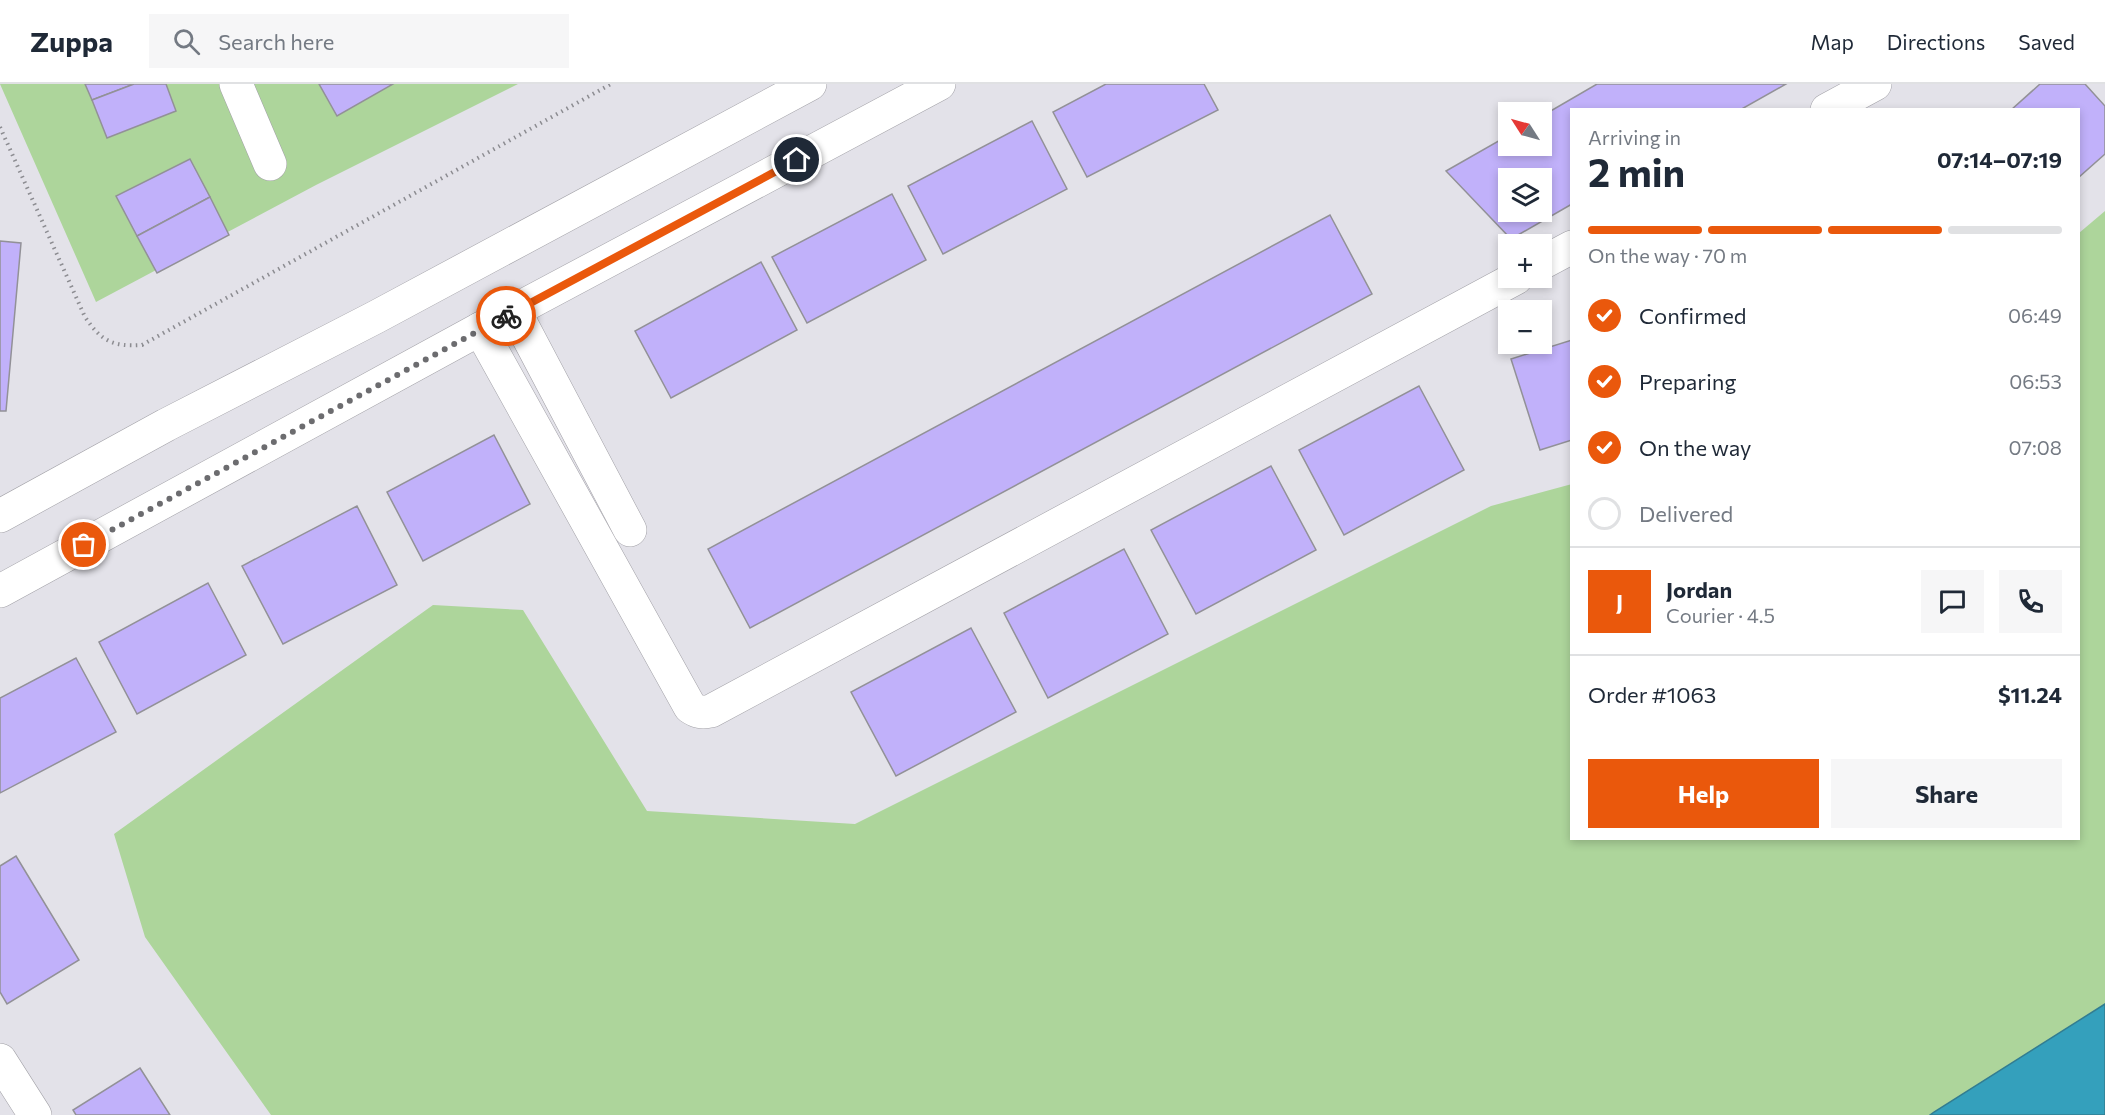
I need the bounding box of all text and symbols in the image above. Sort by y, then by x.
search box [149,14,569,68]
text: Zuppa [30,24,113,58]
icon: search [170,25,203,58]
text: Search here [218,28,334,55]
text: Map [1811,29,1854,54]
text: Directions [1887,29,1985,54]
text: Saved [2018,29,2075,54]
north arrow [1498,102,1552,156]
map controls [1498,102,1552,354]
text: Arriving in [1588,125,1681,149]
pin [771,134,822,185]
icon: home [780,143,813,176]
text: 07:14–07:19 [1937,146,2062,173]
text: 2 min [1588,147,1685,195]
button: layers [1498,168,1552,222]
button: + [1498,234,1552,288]
text: On the way · 70 m [1588,243,1747,267]
courier [476,286,536,346]
icon: check [1588,299,1621,332]
icon: bike [490,300,523,333]
button: − [1498,300,1552,354]
text: Confirmed [1639,302,1746,329]
text: 06:49 [2008,303,2062,327]
icon: check [1588,365,1621,398]
text: Preparing [1639,368,1736,395]
text: 06:53 [2009,369,2062,393]
icon: check [1588,431,1621,464]
text: On the way [1639,434,1751,461]
text: 07:08 [2009,435,2062,459]
text: Delivered [1639,500,1733,527]
pin [58,519,109,570]
icon: bag [67,528,100,561]
button: chat [1921,570,1984,633]
button: phone [1999,570,2062,633]
text: Jordan [1666,576,1732,603]
text: J [1616,588,1623,615]
text: Courier · 4.5 [1666,603,1775,627]
text: Order #1063 [1588,681,1716,708]
text: $11.24 [1998,681,2062,708]
button: Help [1588,759,1819,828]
button: Share [1831,759,2062,828]

